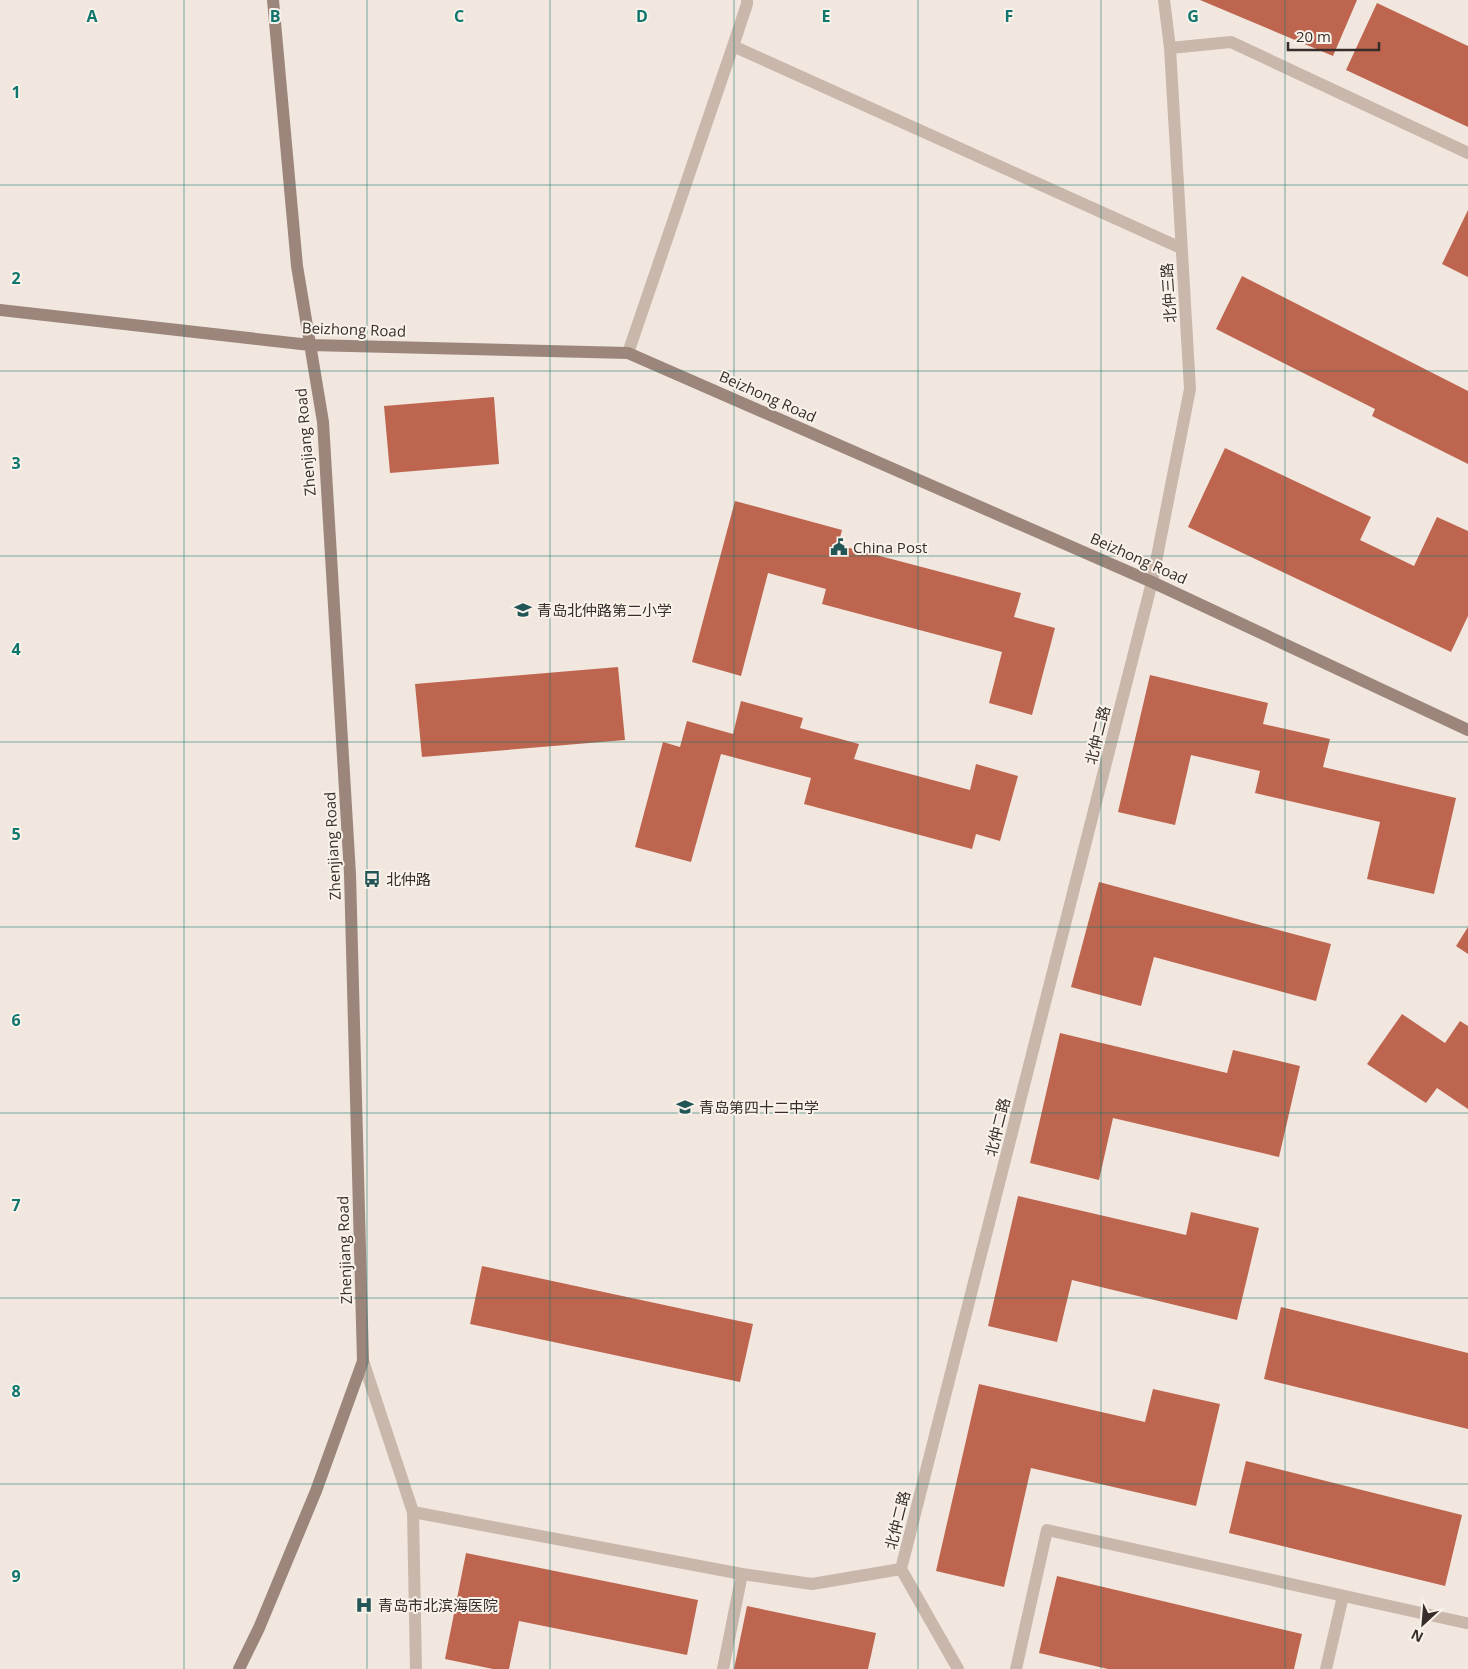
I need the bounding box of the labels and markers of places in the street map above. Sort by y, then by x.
public building icon: China Post [829,537,849,557]
place label: China Post [853,537,927,557]
school or university icon: 青岛北仲路第二小学 [513,600,533,620]
place label: 青岛北仲路第二小学 [537,600,672,620]
bus stop icon: 北仲路 [362,869,382,889]
place label: 北仲路 [386,869,431,889]
school or university icon: 青岛第四十二中学 [675,1097,695,1117]
place label: 青岛第四十二中学 [699,1097,819,1117]
hospital icon: 青岛市北滨海医院 [354,1595,374,1615]
place label: 青岛市北滨海医院 [378,1595,498,1615]

